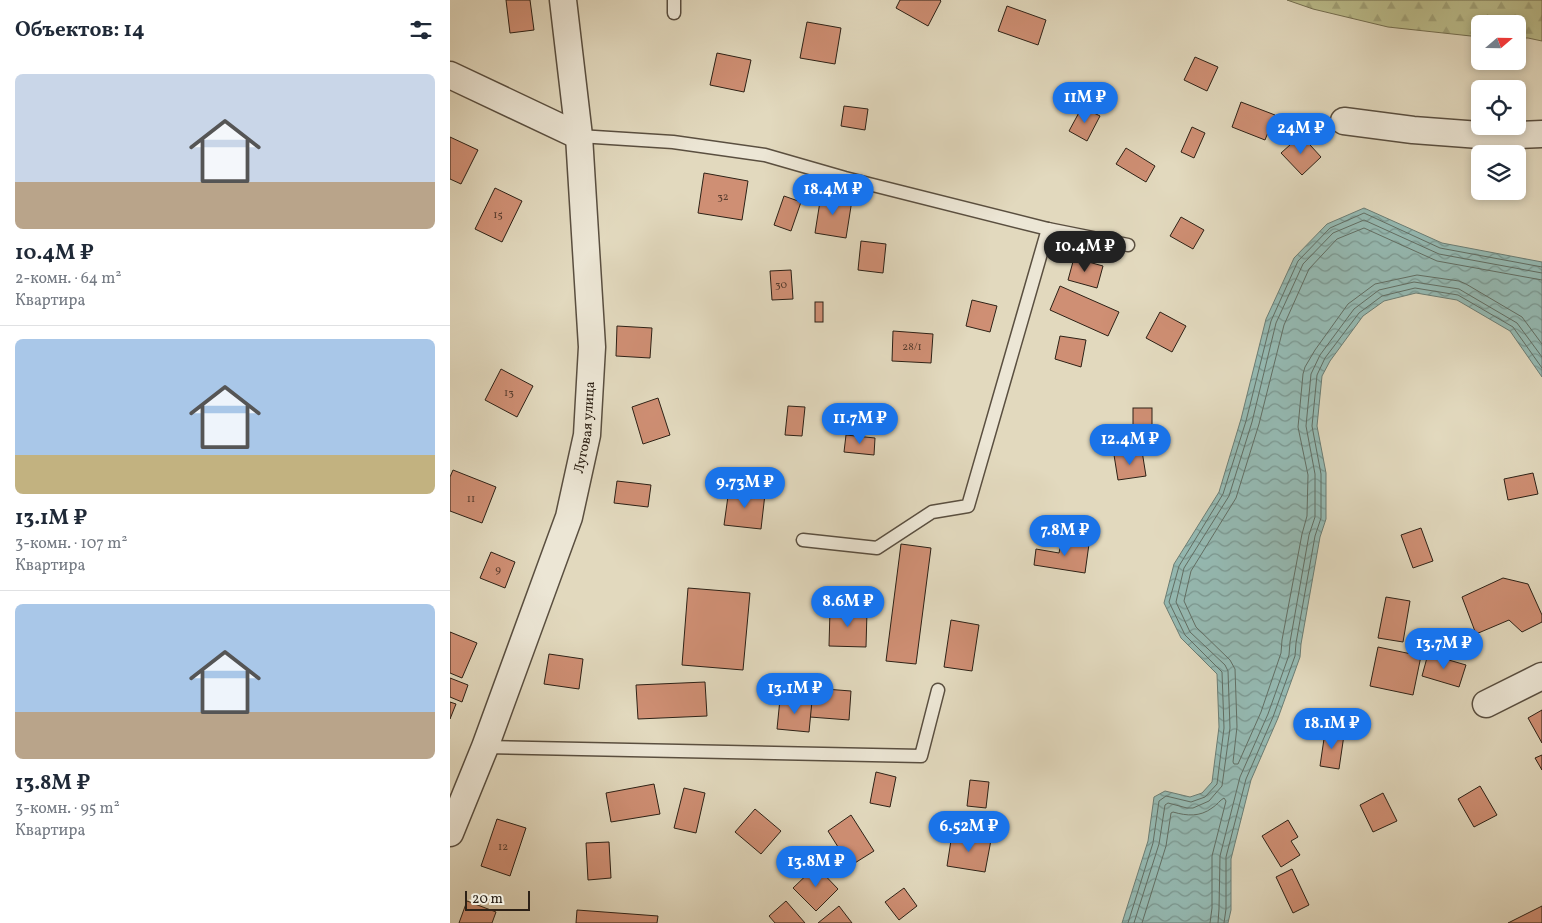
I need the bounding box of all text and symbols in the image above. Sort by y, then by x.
north arrow [1471,15,1526,70]
map controls [1471,15,1526,200]
text: Объектов: 14 [15,16,145,45]
icon: filters [407,16,435,44]
button: locate [1471,80,1526,135]
pin: 11M ₽ [1050,82,1120,124]
text: 11M ₽ [1064,87,1106,109]
icon: home [180,106,270,196]
pin: 24M ₽ [1266,112,1336,155]
text: 24M ₽ [1277,118,1325,140]
button: layers [1471,145,1526,200]
pin: 18.4M ₽ [787,174,879,216]
text: 18.4M ₽ [804,179,862,201]
house number: 32 [717,190,729,205]
house number: 15 [493,208,503,223]
pin: 10.4M ₽ [1039,230,1131,273]
text: 10.4M ₽ [1055,236,1115,258]
text: 10.4M ₽ [15,239,94,268]
text: 2-комн. · 64 m² [15,268,121,290]
house number: 30 [775,278,787,293]
text: Квартира [15,290,85,312]
house number: 28/1 [902,340,922,355]
icon: home [180,372,270,462]
street label: Луговая улица [569,381,600,475]
house number: 13 [504,386,514,401]
pin: 11.7M ₽ [814,402,906,445]
text: 11.7M ₽ [833,408,887,430]
pin: 12.4M ₽ [1084,424,1176,466]
text: 12.4M ₽ [1101,429,1159,451]
pin: 9.73M ₽ [699,466,791,509]
text: 9.73M ₽ [716,472,774,494]
house number: 11 [467,492,475,507]
text: 13.1M ₽ [15,504,87,533]
pin: 7.8M ₽ [1024,514,1106,557]
text: 7.8M ₽ [1041,520,1089,542]
text: 3-комн. · 107 m² [15,533,127,555]
text: Квартира [15,555,85,577]
house number: 9 [495,563,501,578]
pin: 8.6M ₽ [807,586,889,628]
text: 8.6M ₽ [822,591,874,613]
pin: 13.7M ₽ [1398,628,1490,670]
text: 13.7M ₽ [1416,633,1472,655]
icon: home [180,637,270,727]
pin: 13.1M ₽ [749,672,841,715]
text: 13.1M ₽ [767,678,823,700]
pin: 18.1M ₽ [1286,708,1378,750]
text: 18.1M ₽ [1304,713,1360,735]
text: 13.8M ₽ [15,769,90,798]
text: 3-комн. · 95 m² [15,798,120,820]
pin: 6.52M ₽ [923,810,1015,853]
text: 6.52M ₽ [940,816,998,838]
text: Квартира [15,820,85,842]
house number: 12 [498,840,508,855]
pin: 13.8M ₽ [770,846,862,888]
text: 13.8M ₽ [787,851,845,873]
scale bar [465,888,530,911]
text: 20 m [472,890,503,909]

